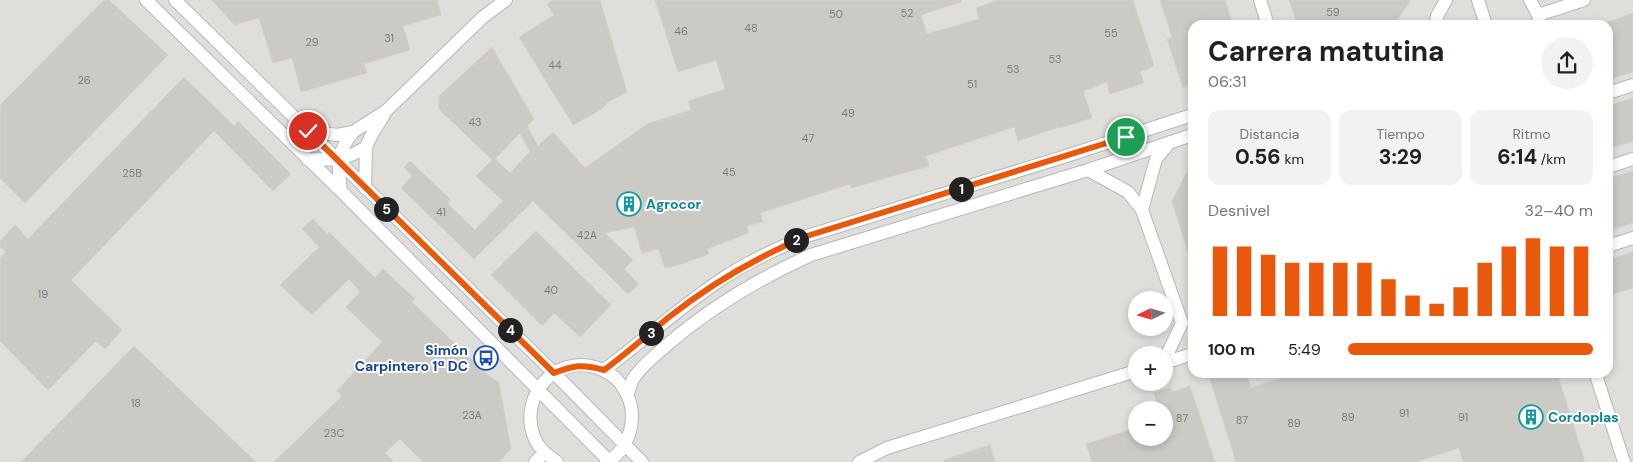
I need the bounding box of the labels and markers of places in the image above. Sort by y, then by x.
pin [287,110,329,152]
pin [1105,116,1147,158]
pin: 1 [948,176,974,202]
building icon: Agrocor [616,191,642,217]
place label: Agrocor [646,195,701,213]
pin: 5 [374,196,398,222]
pin: 2 [784,228,808,252]
pin: 4 [498,318,522,342]
pin: 3 [638,320,664,346]
place label: Simón Carpintero 1ª DC [355,341,468,375]
bus stop icon: Simón Carpintero 1ª DC [473,345,499,371]
building icon: Cordoplas [1518,404,1544,430]
place label: Cordoplas [1548,408,1619,426]

